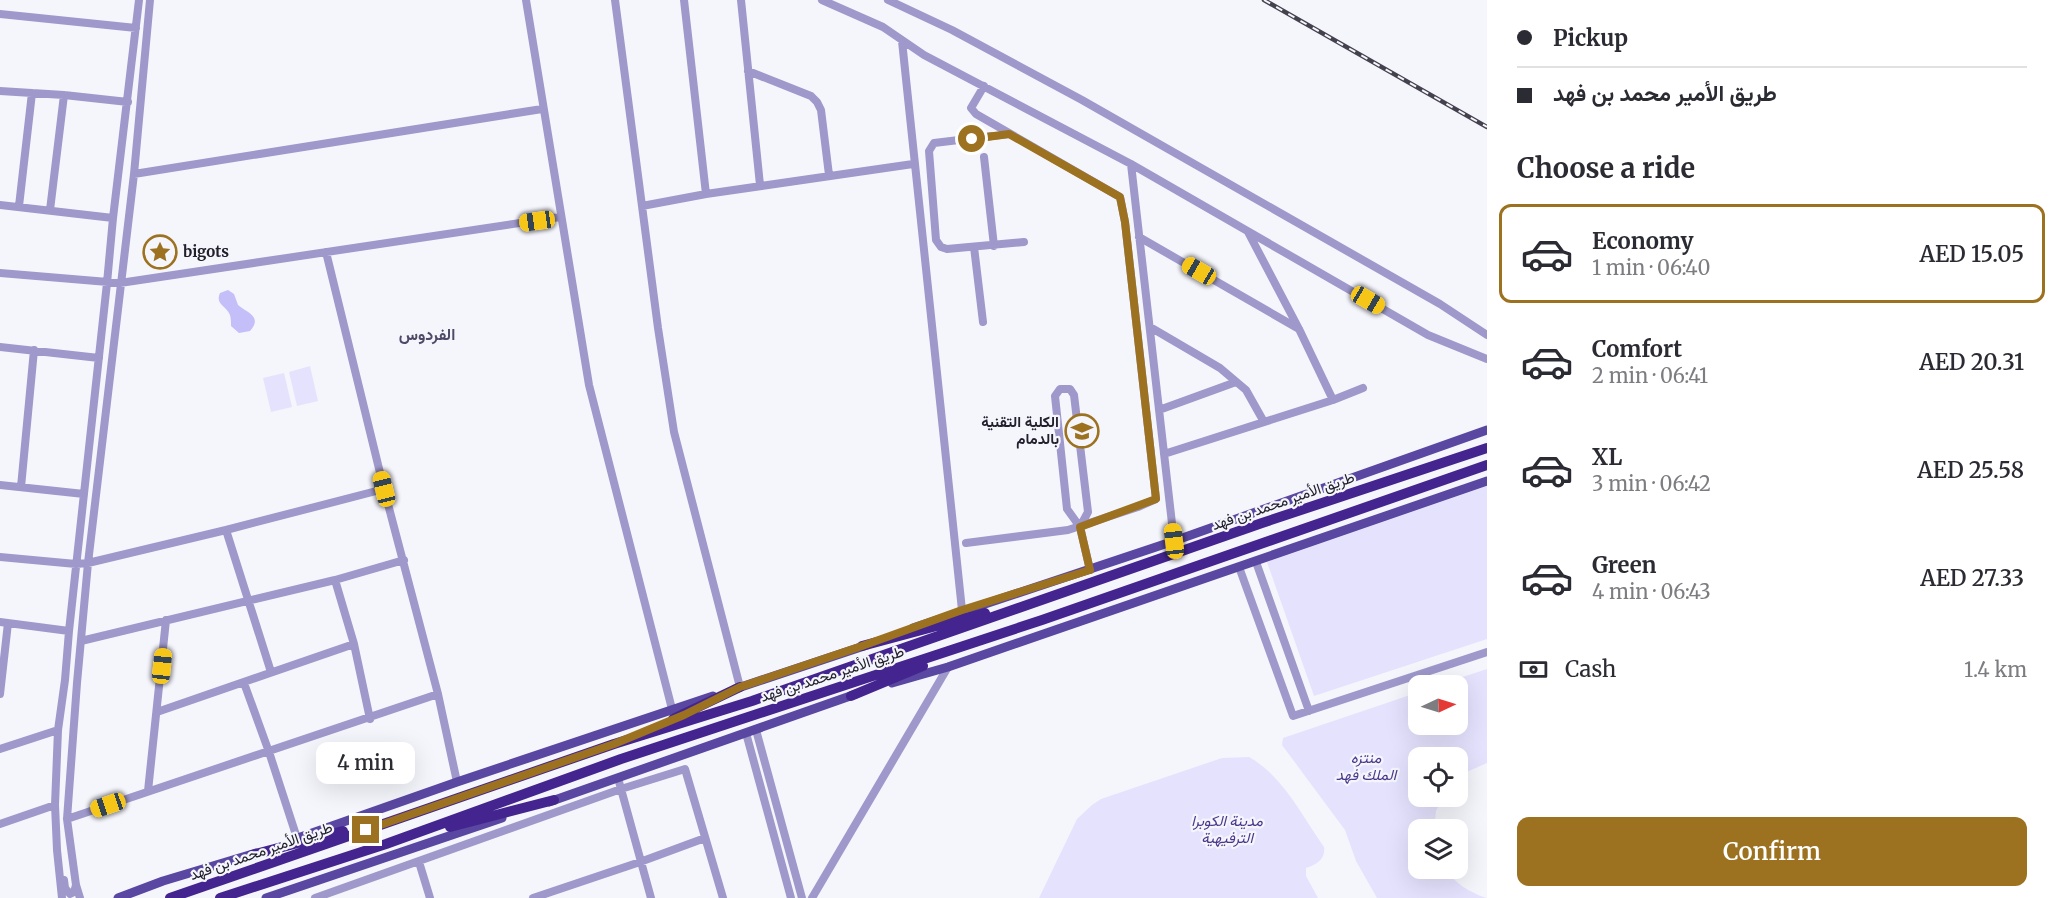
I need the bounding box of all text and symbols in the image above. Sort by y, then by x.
text: Pickup [1553,24,1628,52]
text: طريق الأمير محمد بن فهد [1553,79,1777,107]
route start [958,125,985,152]
text: Choose a ride [1517,151,1695,185]
car [518,210,556,232]
icon: car [1520,227,1574,281]
text: Economy [1592,227,1693,255]
place icon: bigots [142,234,178,270]
text: AED 15.05 [1919,240,2024,268]
place label: bigots [183,242,229,261]
car [1179,254,1219,288]
text: 1 min · 06:40 [1592,255,1710,280]
car [1348,283,1388,317]
district label: الفردوس [399,324,455,345]
icon: car [1520,335,1574,389]
text: Comfort [1592,335,1682,363]
text: AED 20.31 [1919,348,2024,376]
text: 2 min · 06:41 [1592,363,1708,388]
place label: الكلية التقنية بالدمام [981,412,1059,449]
school or university icon: الكلية التقنية بالدمام [1064,413,1100,449]
icon: car [1520,443,1574,497]
text: XL [1592,443,1622,471]
text: AED 25.58 [1917,456,2024,484]
street label: طريق الأمير محمد بن فهد [1209,467,1357,535]
car [371,469,397,509]
text: 3 min · 06:42 [1592,471,1711,496]
car [1163,522,1185,560]
icon: car [1520,551,1574,605]
text: Green [1592,551,1656,579]
text: AED 27.33 [1920,564,2024,592]
text: 4 min · 06:43 [1592,579,1711,604]
street label: طريق الأمير محمد بن فهد [758,641,907,707]
car [151,647,173,685]
icon: cash [1517,653,1550,686]
text: Cash [1565,655,1616,683]
text: 1.4 km [1964,657,2027,682]
north arrow [1408,675,1468,735]
map controls [1408,675,1468,879]
callout: 4 min [316,743,416,785]
button: locate [1408,747,1468,807]
park label: منتزه الملك فهد [1336,748,1398,784]
text: 4 min [337,750,394,775]
car [88,791,128,819]
park label: مدينة الكوبرا الترفيهية [1191,811,1264,847]
route end [352,816,379,843]
street label: طريق الأمير محمد بن فهد [187,817,335,885]
button: Confirm [1517,817,2027,886]
button: layers [1408,819,1468,879]

